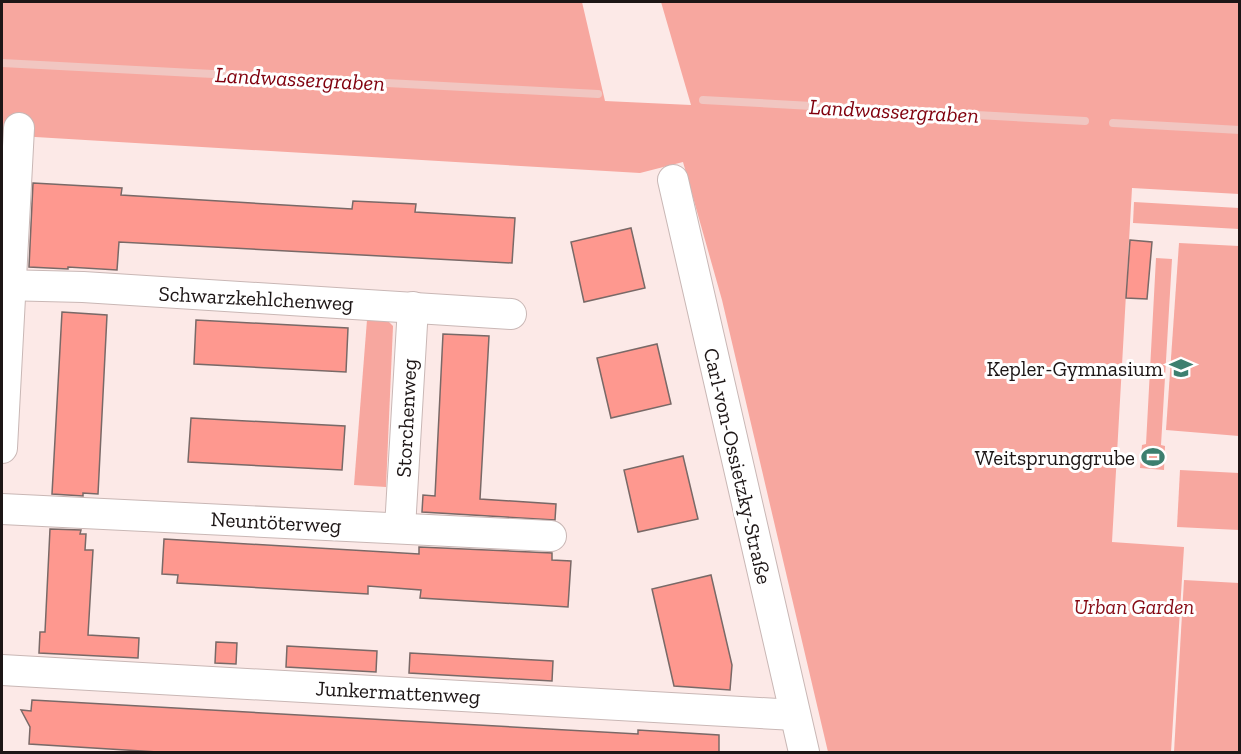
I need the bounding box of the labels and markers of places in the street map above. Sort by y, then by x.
school or university icon: Kepler-Gymnasium [1168,355,1194,381]
place label: Kepler-Gymnasium [986,356,1163,381]
sports icon: Weitsprunggrube [1140,444,1166,470]
place label: Weitsprunggrube [975,445,1135,470]

